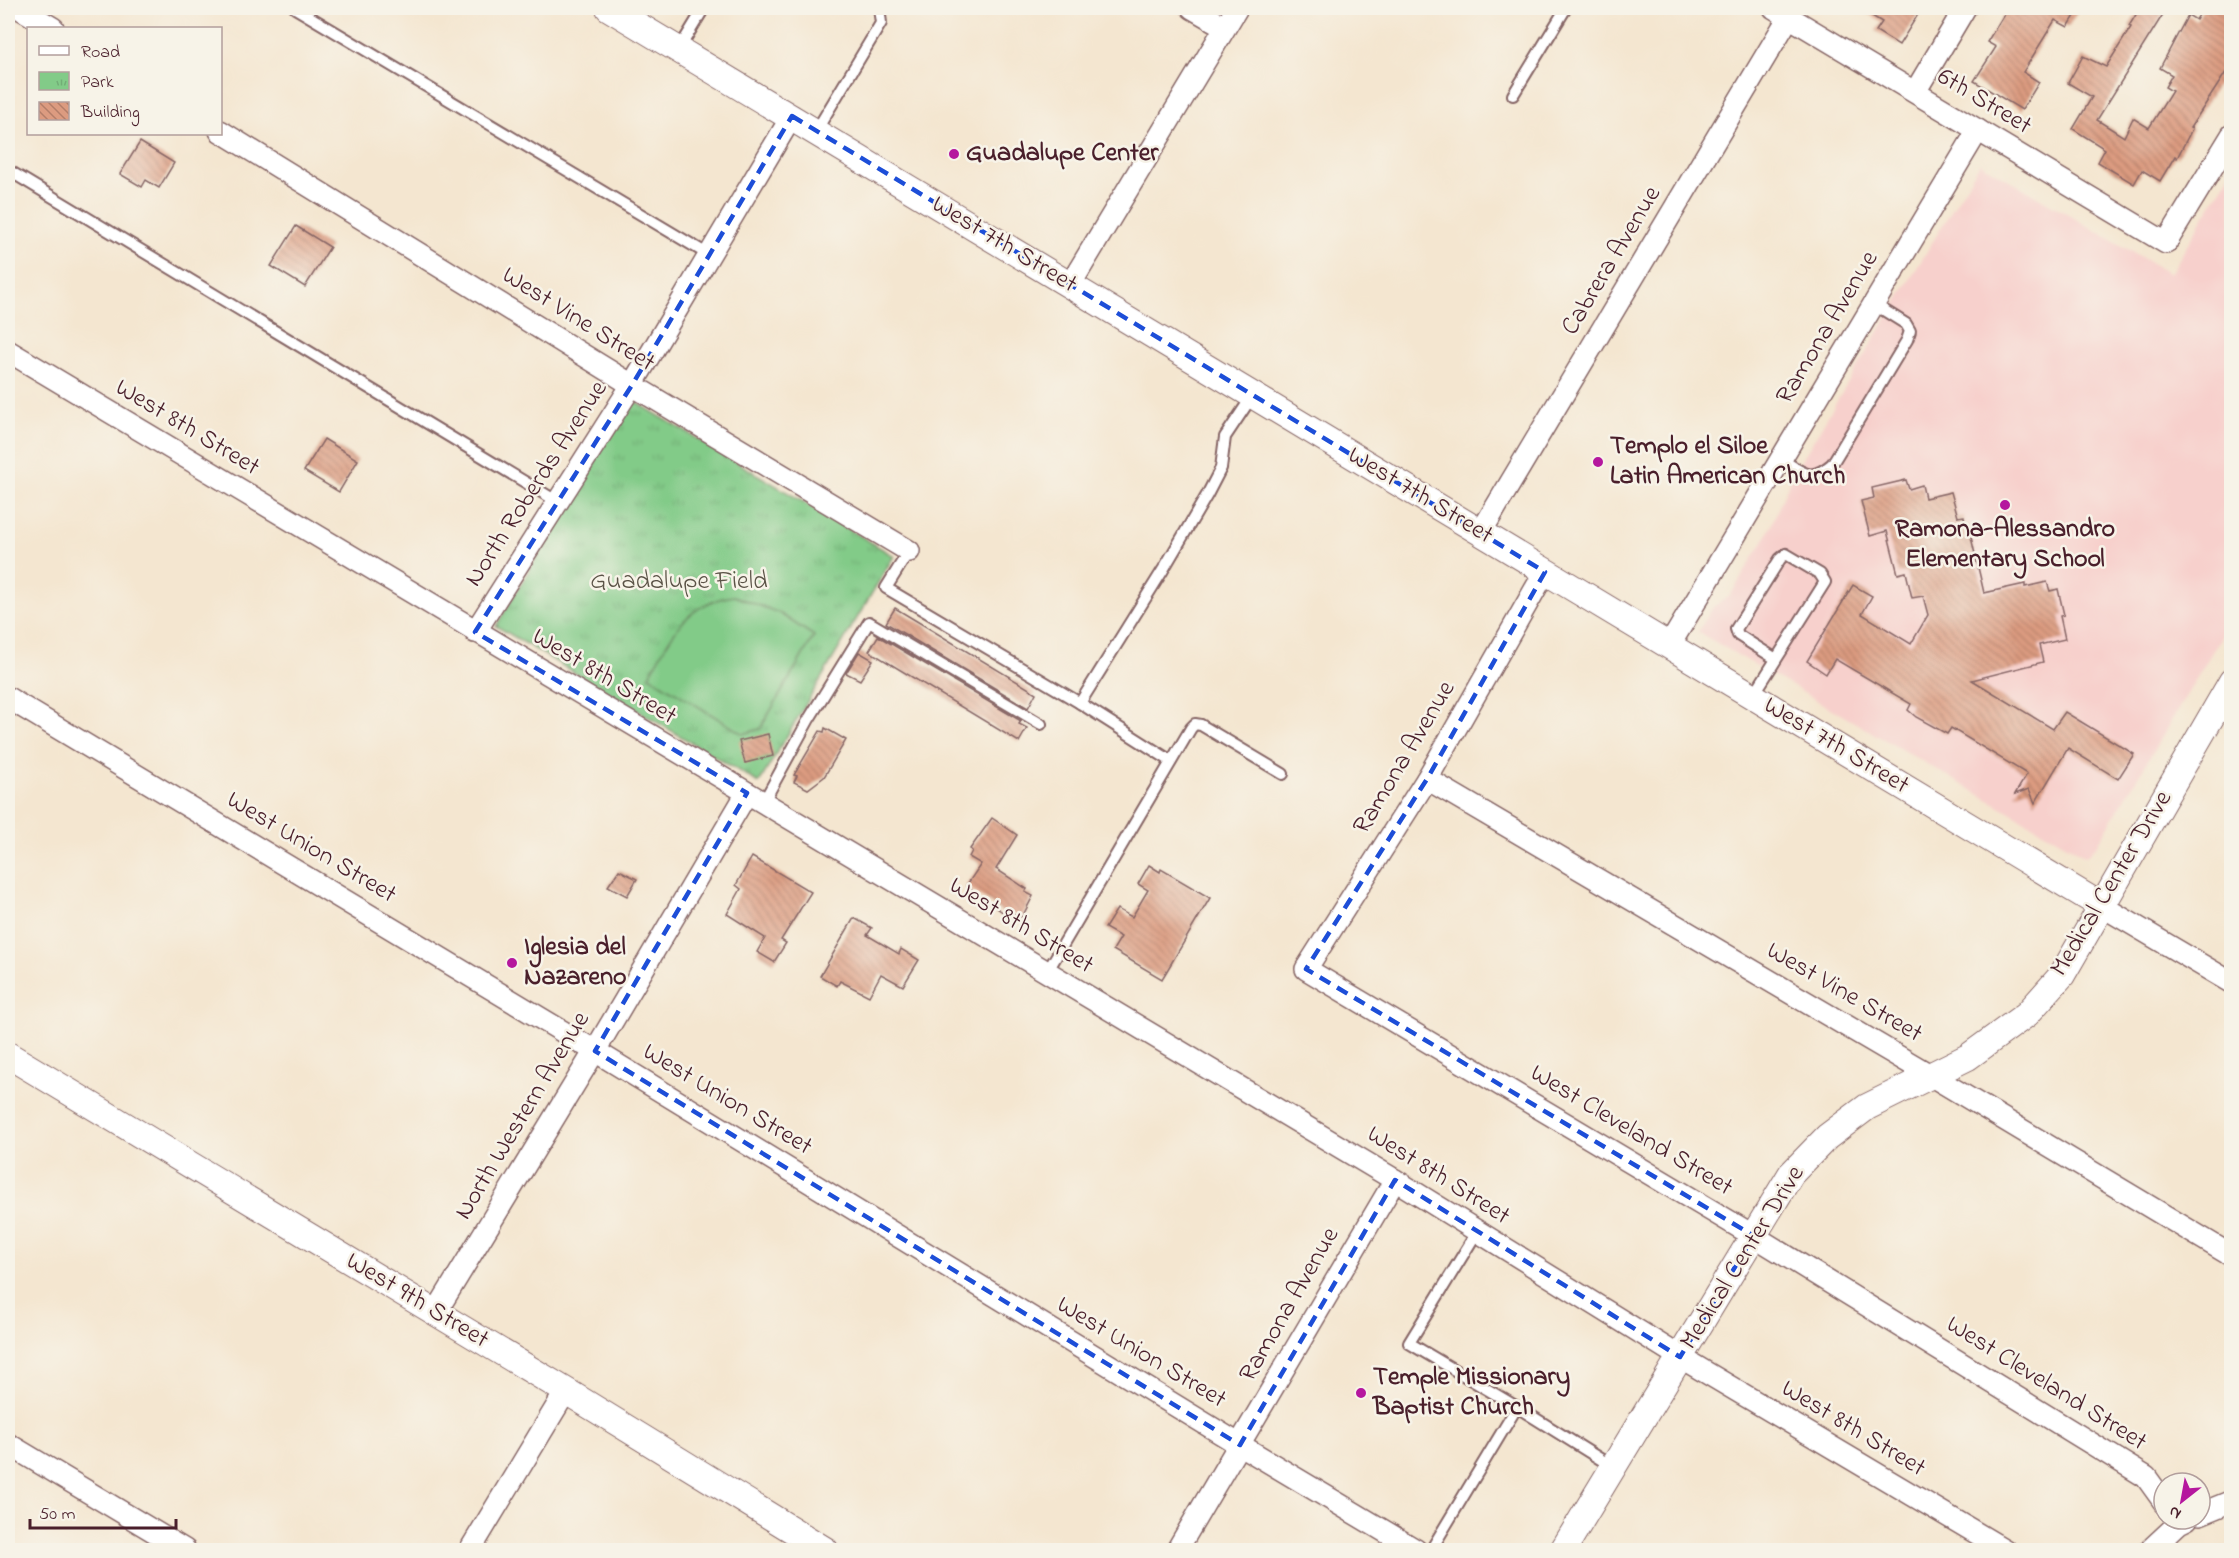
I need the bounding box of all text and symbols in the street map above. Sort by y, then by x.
legend [27,27,222,135]
text: Road [81,40,120,66]
street label: 6th Street [1929,59,2039,145]
text: Park [81,70,114,96]
text: Building [80,100,140,127]
place label: Guadalupe Center [966,135,1159,173]
marker: Guadalupe Center [947,147,961,161]
street label: Cabrera Avenue [1552,179,1672,343]
street label: West 7th Street [924,186,1084,304]
street label: Ramona Avenue [1767,244,1889,412]
street label: West Vine Street [494,258,662,383]
street label: West 8th Street [107,370,267,486]
street label: North Roberds Avenue [456,373,618,595]
place label: Templo el Siloe Latin American Church [1610,428,1845,496]
street label: West 7th Street [1340,437,1500,555]
marker: Templo el Siloe Latin American Church [1591,455,1605,469]
marker: Ramona-Alessandro Elementary School [1998,498,2012,512]
place label: Ramona-Alessandro Elementary School [1895,511,2115,579]
park label: Guadalupe Field [590,563,768,601]
street label: West 8th Street [524,619,684,735]
street label: Ramona Avenue [1344,674,1466,842]
street label: West 7th Street [1756,687,1916,805]
street label: West Union Street [219,782,404,914]
street label: Medical Center Drive [2041,783,2183,984]
street label: West 8th Street [941,868,1101,984]
place label: Iglesia del Nazareno [524,929,627,997]
street label: West Vine Street [1759,933,1929,1053]
marker: Iglesia del Nazareno [505,956,519,970]
street label: North Western Avenue [446,1004,601,1227]
street label: West Union Street [635,1034,820,1166]
street label: West Cleveland Street [1522,1055,1740,1207]
street label: West 8th Street [1359,1117,1517,1235]
street label: Medical Center Drive [1671,1158,1815,1358]
street label: Ramona Avenue [1230,1220,1350,1390]
street label: West 9th Street [338,1243,496,1359]
street label: West Union Street [1049,1287,1234,1419]
street label: West Cleveland Street [1938,1307,2154,1461]
place label: Temple Missionary Baptist Church [1372,1359,1570,1427]
street label: West 8th Street [1773,1371,1933,1487]
marker: Temple Missionary Baptist Church [1354,1386,1368,1400]
north arrow [2152,1471,2212,1531]
scale bar [30,1492,176,1530]
text: N [2164,1499,2186,1525]
text: 50 m [39,1502,76,1528]

